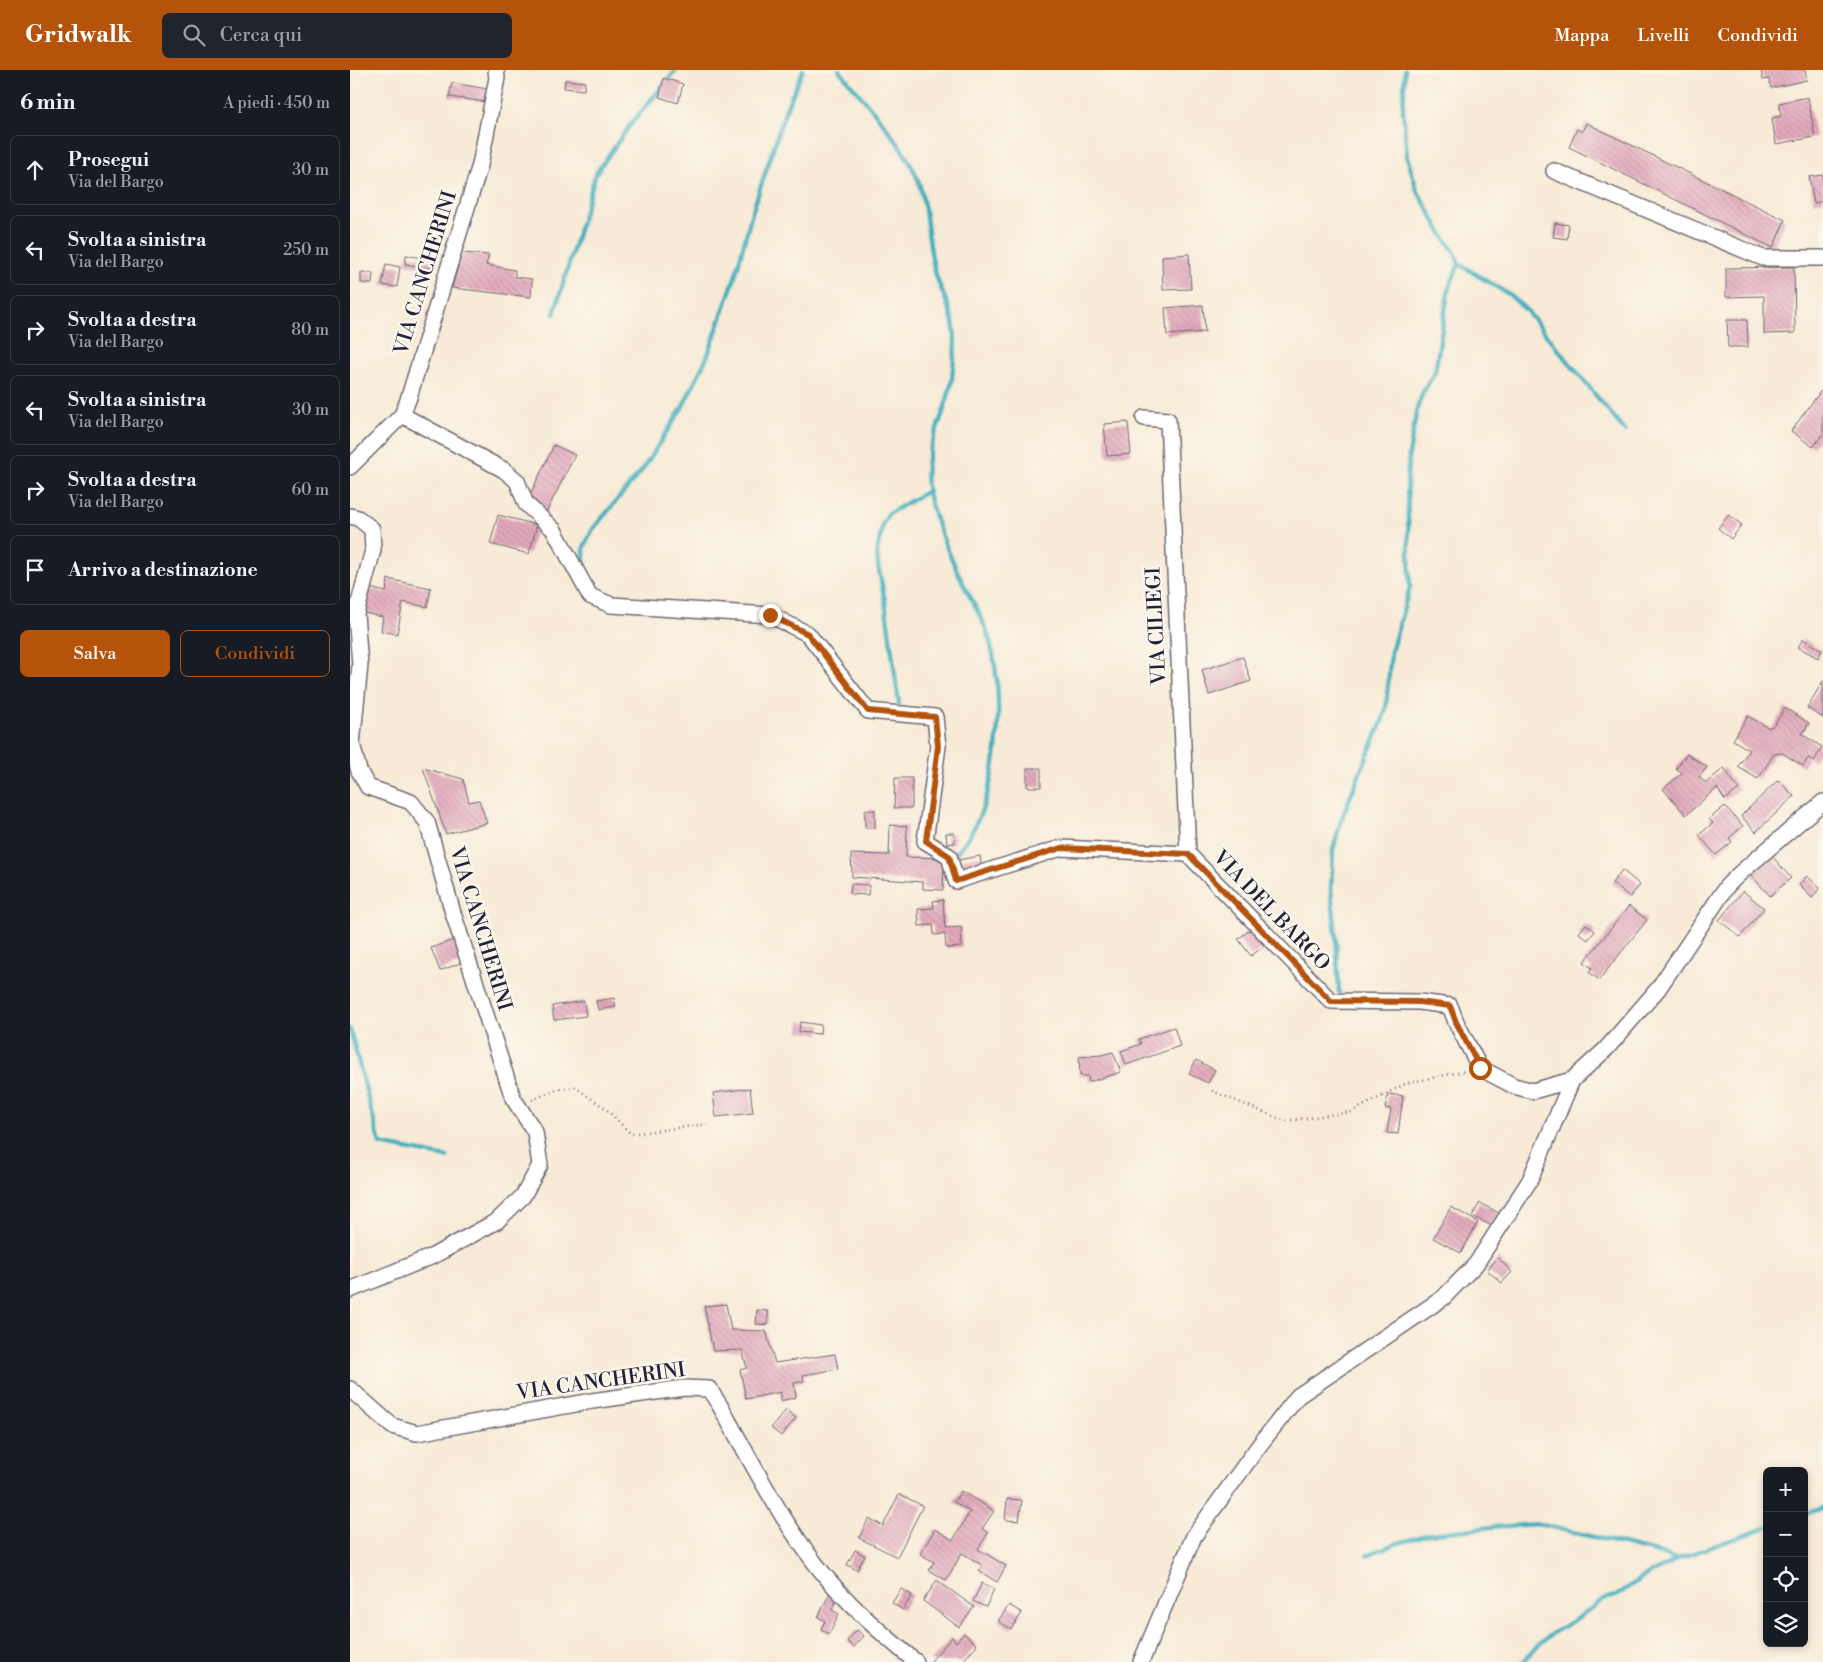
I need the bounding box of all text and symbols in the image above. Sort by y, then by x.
search box [162,13,512,58]
text: Gridwalk [25,20,132,50]
icon: search [180,21,208,49]
text: Cerca qui [220,23,302,47]
text: Mappa [1554,24,1609,47]
text: Livelli [1637,24,1690,47]
text: Condividi [1718,24,1798,47]
text: 6 min [20,90,75,116]
text: A piedi · 450 m [223,93,330,113]
text: Prosegui [68,148,149,172]
icon: ahead [21,156,49,184]
text: 30 m [292,160,329,180]
text: Via del Bargo [68,172,164,192]
street label: VIA CANCHERINI [389,188,463,359]
text: Svolta a sinistra [68,228,206,252]
icon: left [21,236,49,264]
text: 250 m [283,240,329,260]
text: Via del Bargo [68,252,164,272]
text: Svolta a destra [68,308,196,332]
icon: right [21,316,49,344]
text: 80 m [291,320,329,340]
text: Via del Bargo [68,332,164,352]
text: Svolta a sinistra [68,388,206,412]
icon: left [21,396,49,424]
text: 30 m [292,400,329,420]
text: Via del Bargo [68,412,164,432]
text: Svolta a destra [68,468,196,492]
icon: right [21,476,49,504]
text: 60 m [291,480,329,500]
text: Via del Bargo [68,492,164,512]
icon: arrive [21,556,49,584]
text: Arrivo a destinazione [68,558,258,582]
street label: VIA CILIEGI [1141,566,1173,687]
route end [759,604,782,627]
button: Salva [20,630,170,677]
button: Condividi [180,630,330,677]
street label: VIA CANCHERINI [443,843,517,1014]
street label: VIA DEL BARGO [1207,845,1335,976]
route start [1469,1057,1492,1080]
street label: VIA CANCHERINI [514,1358,687,1406]
map controls [1763,1467,1808,1647]
button: + [1763,1467,1808,1512]
button: − [1763,1512,1808,1557]
button: locate [1763,1557,1808,1602]
button: layers [1763,1602,1808,1647]

